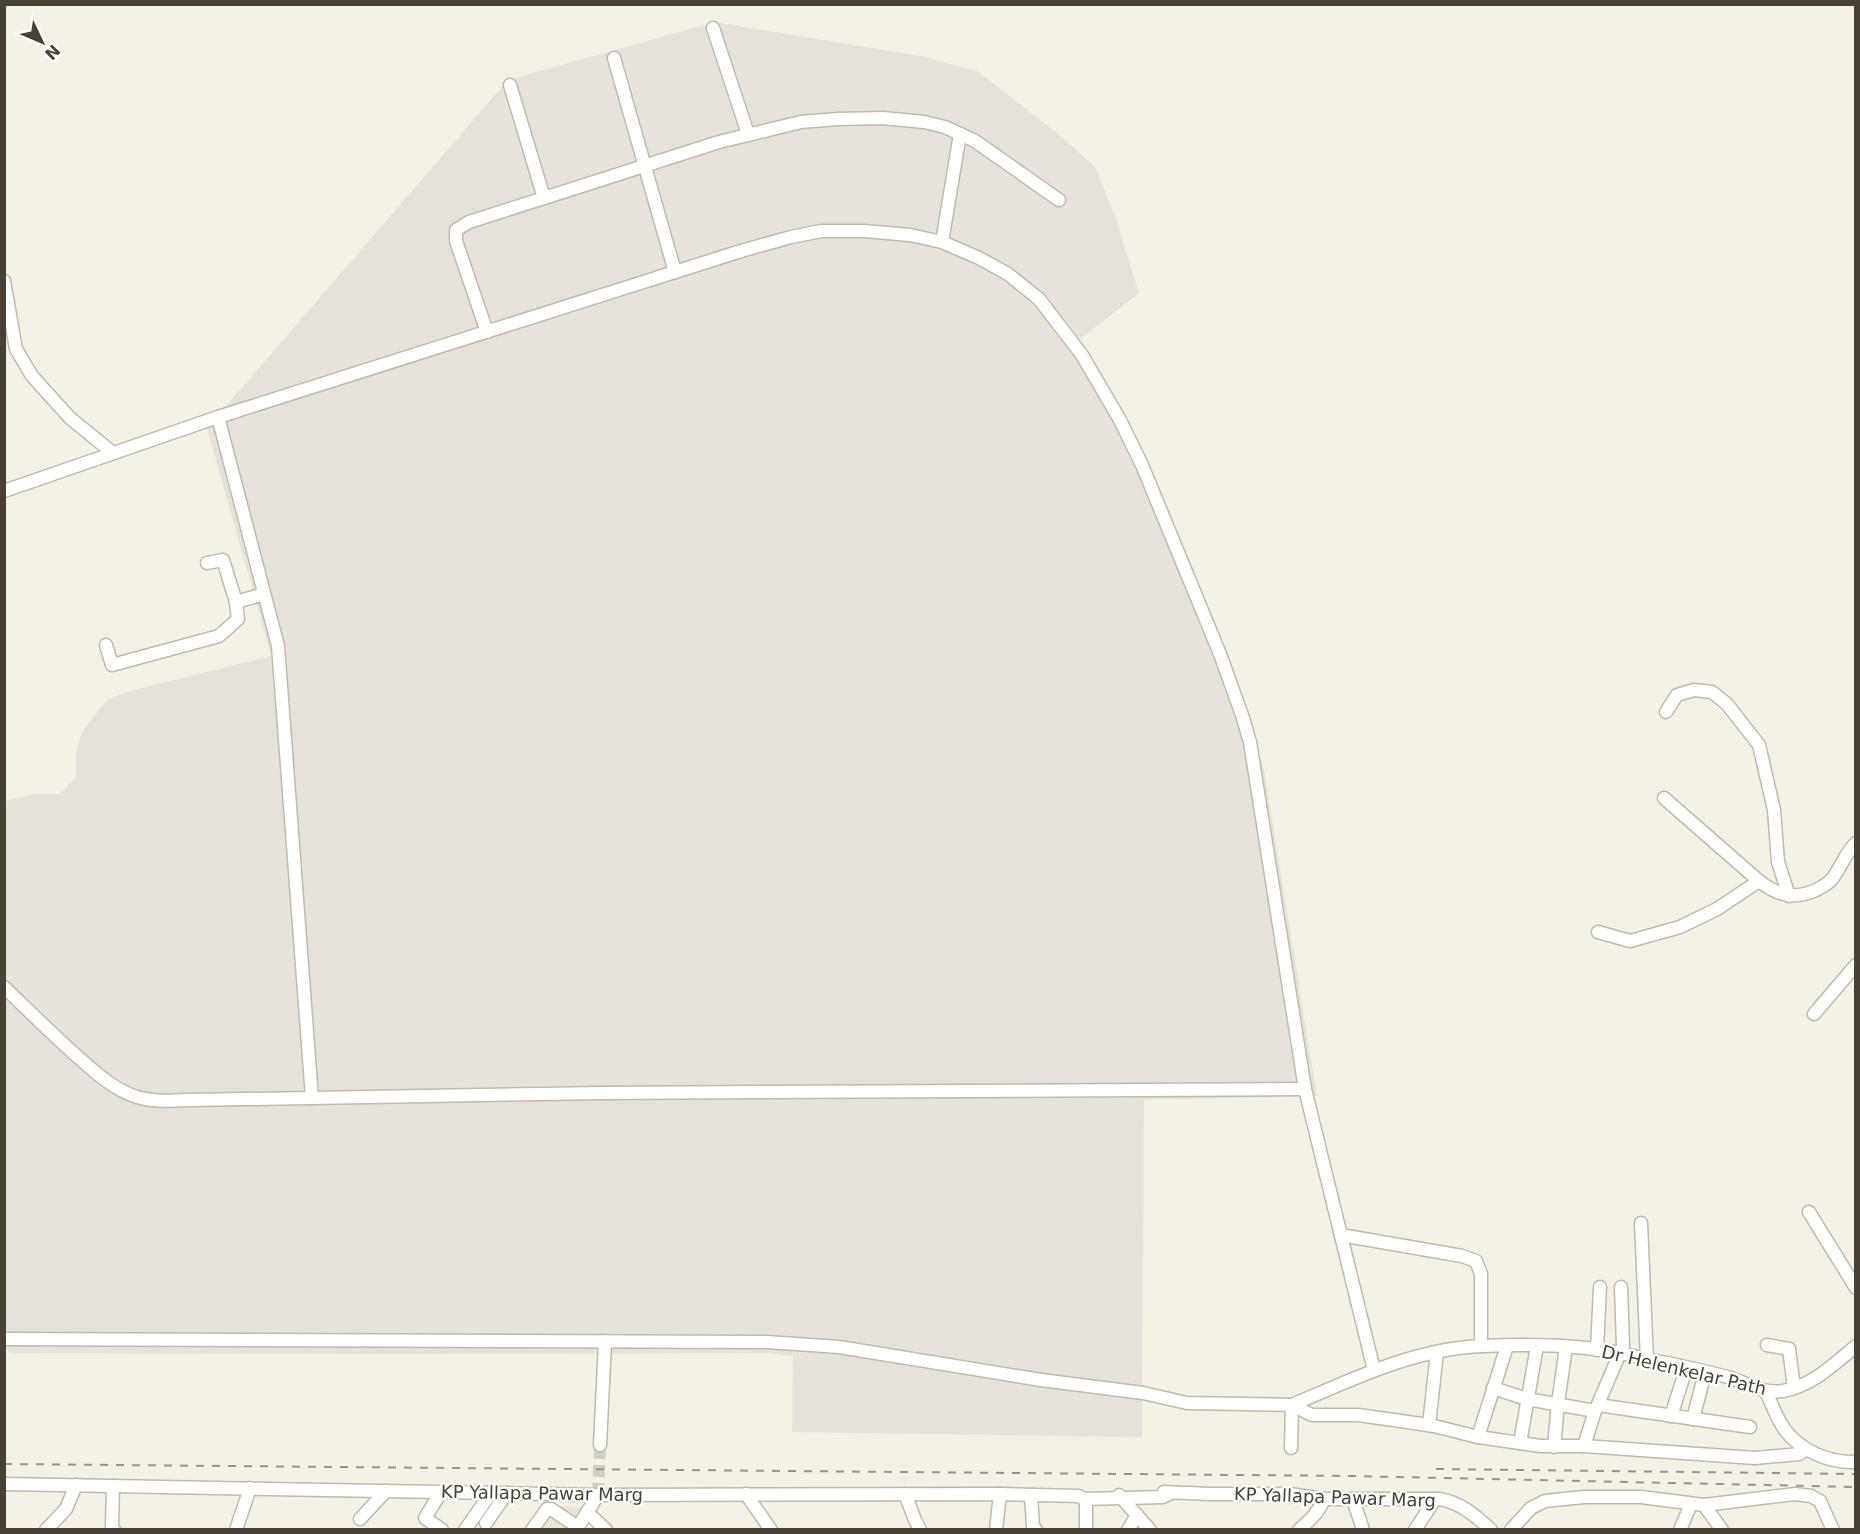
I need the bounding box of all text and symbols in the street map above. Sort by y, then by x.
north arrow [12,12,72,72]
text: N [41,41,64,63]
street label: Dr Helenkelar Path [1599,1341,1769,1399]
street label: KP Yallapa Pawar Marg [441,1481,643,1505]
street label: KP Yallapa Pawar Marg [1234,1483,1436,1511]

